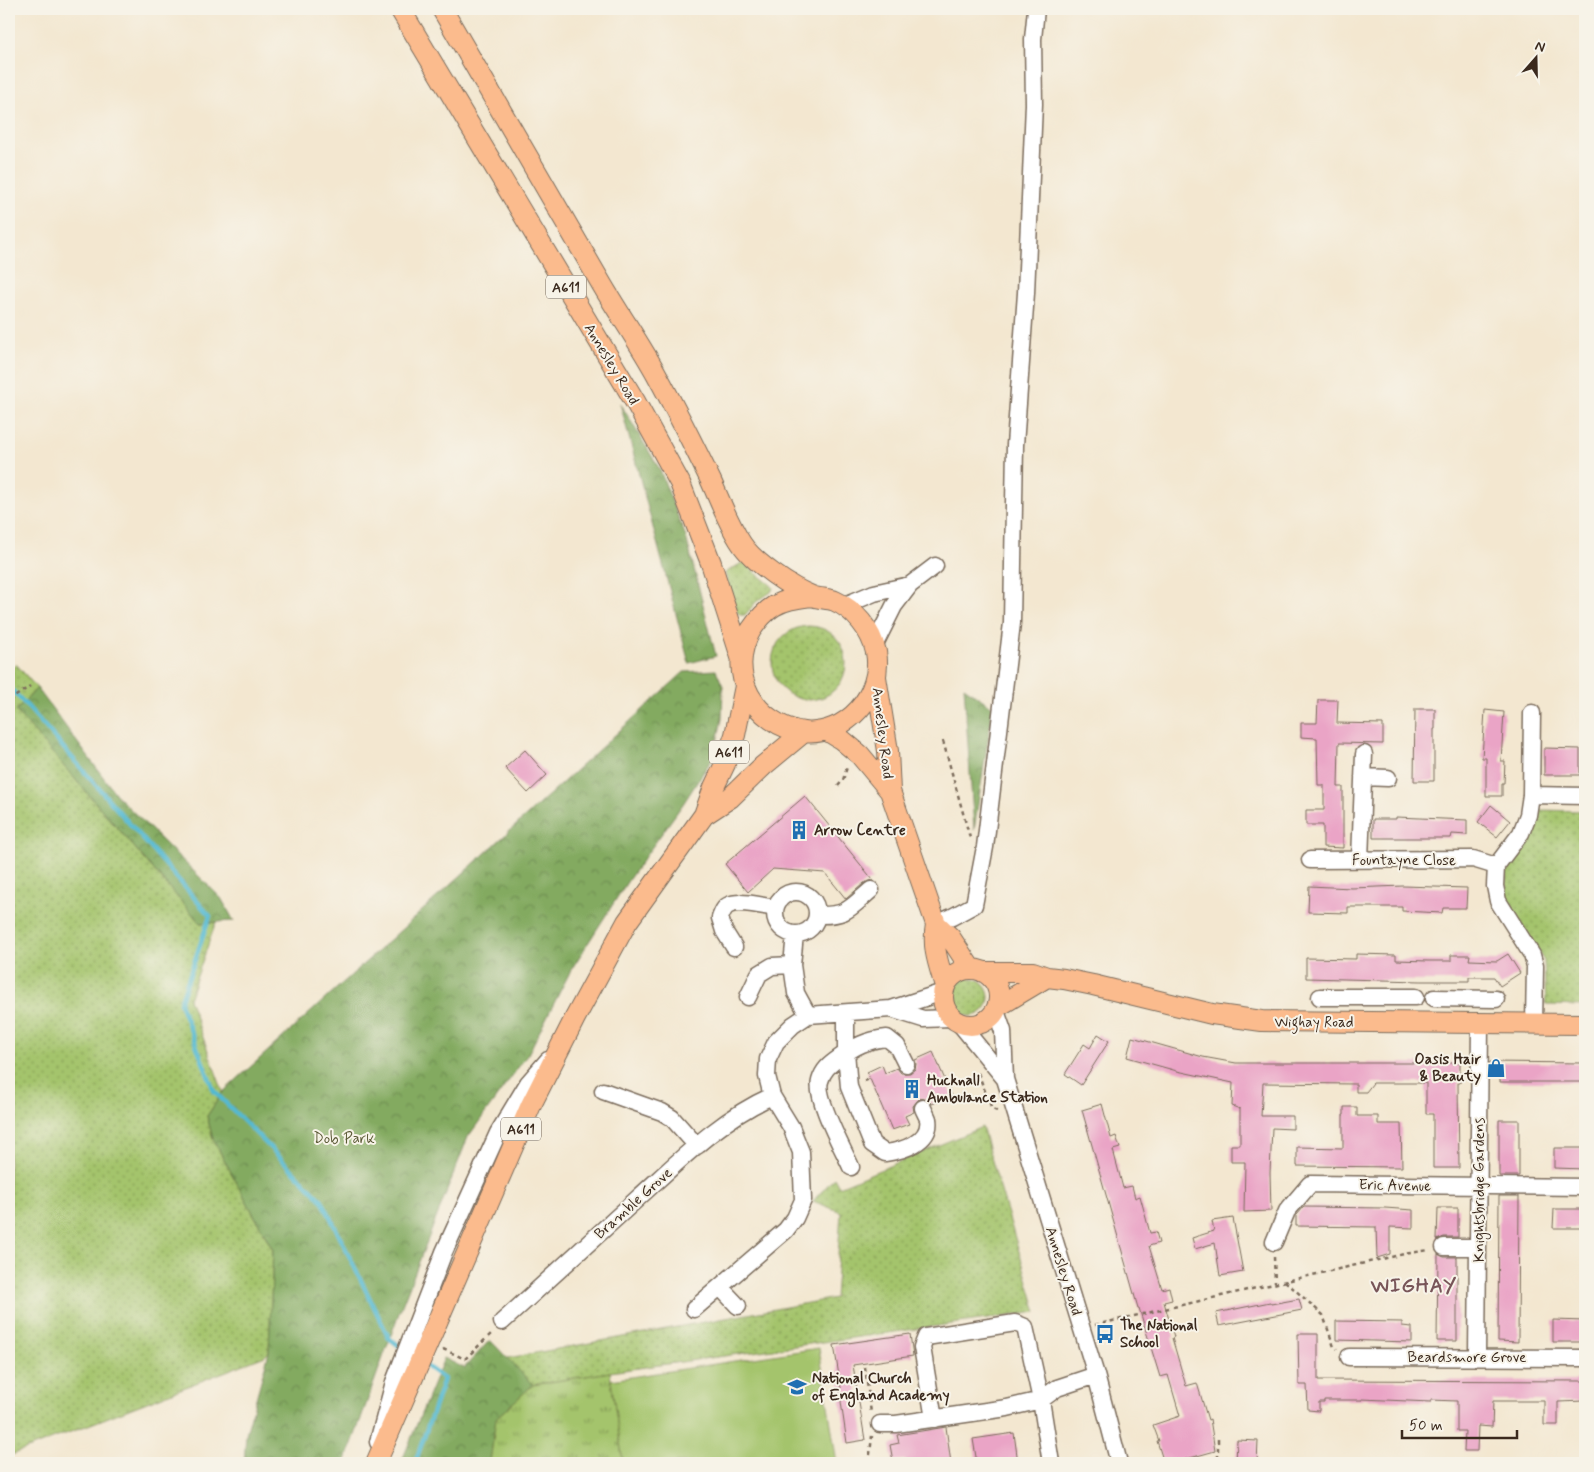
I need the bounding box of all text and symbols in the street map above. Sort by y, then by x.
north arrow [1512,32,1562,82]
text: N [1533,37,1548,57]
road number: A611 [546,276,586,298]
street label: Annesley Road [579,320,643,409]
street label: Annesley Road [866,686,898,780]
road number: A611 [709,740,749,764]
building icon: Arrow Centre [788,819,810,841]
place label: Arrow Centre [814,821,906,841]
street label: Fountayne Close [1352,851,1456,871]
street label: Wighay Road [1275,1013,1353,1034]
place label: Oasis Hair & Beauty [1415,1050,1482,1087]
shop icon: Oasis Hair & Beauty [1485,1057,1507,1079]
place label: Hucknall Ambulance Station [927,1071,1048,1108]
building icon: Hucknall Ambulance Station [901,1078,923,1100]
road number: A611 [501,1118,541,1140]
street label: Knightsbridge Gardens [1470,1118,1491,1262]
park label: Dob Park [313,1129,375,1149]
street label: Bramble Grove [590,1163,677,1244]
street label: Eric Avenue [1359,1175,1431,1197]
street label: Annesley Road [1040,1224,1086,1318]
district label: WIGHAY [1370,1273,1457,1300]
place label: The National School [1120,1316,1198,1353]
bus stop icon: The National School [1094,1323,1116,1345]
street label: Beardsmore Grove [1408,1348,1526,1368]
place label: National Church of England Academy [812,1369,950,1408]
school or university icon: National Church of England Academy [786,1376,808,1398]
scale bar [1402,1407,1516,1439]
text: 50 m [1409,1416,1443,1436]

